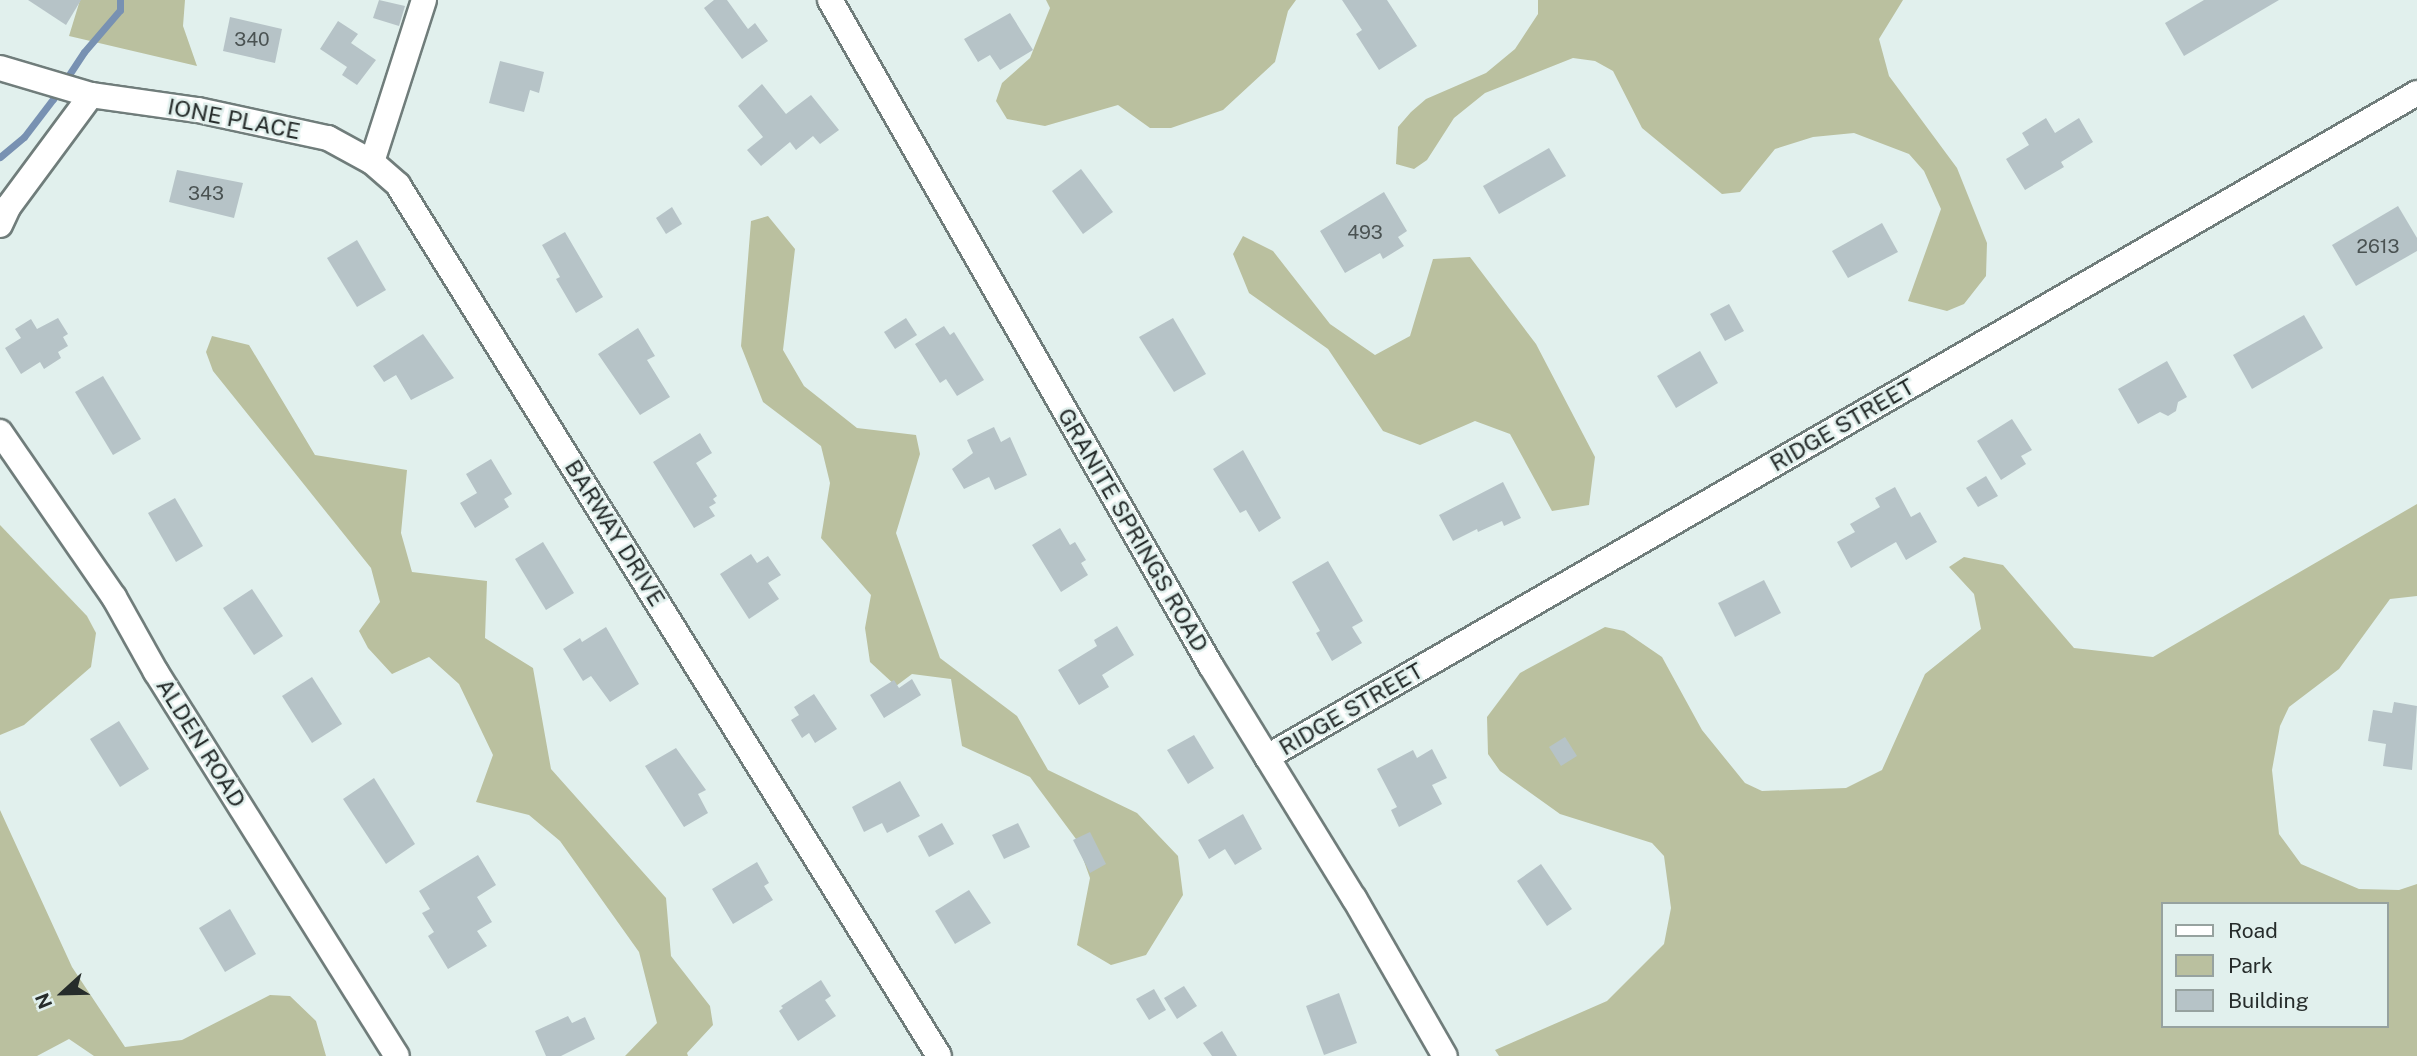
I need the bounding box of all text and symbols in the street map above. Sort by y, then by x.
house number: 340 [234,29,270,51]
street label: IONE PLACE [165,93,303,145]
house number: 343 [188,183,224,205]
house number: 493 [1347,222,1383,244]
house number: 2613 [2357,236,2399,258]
street label: RIDGE STREET [1765,373,1919,477]
street label: GRANITE SPRINGS ROAD [1052,403,1214,657]
street label: BARWAY DRIVE [559,455,671,611]
street label: RIDGE STREET [1274,657,1428,761]
street label: ALDEN ROAD [150,674,252,812]
legend [2162,902,2389,1028]
text: Road [2228,918,2278,943]
text: Park [2228,953,2273,978]
north arrow [28,958,98,1028]
text: Building [2228,988,2309,1013]
text: N [31,990,57,1012]

